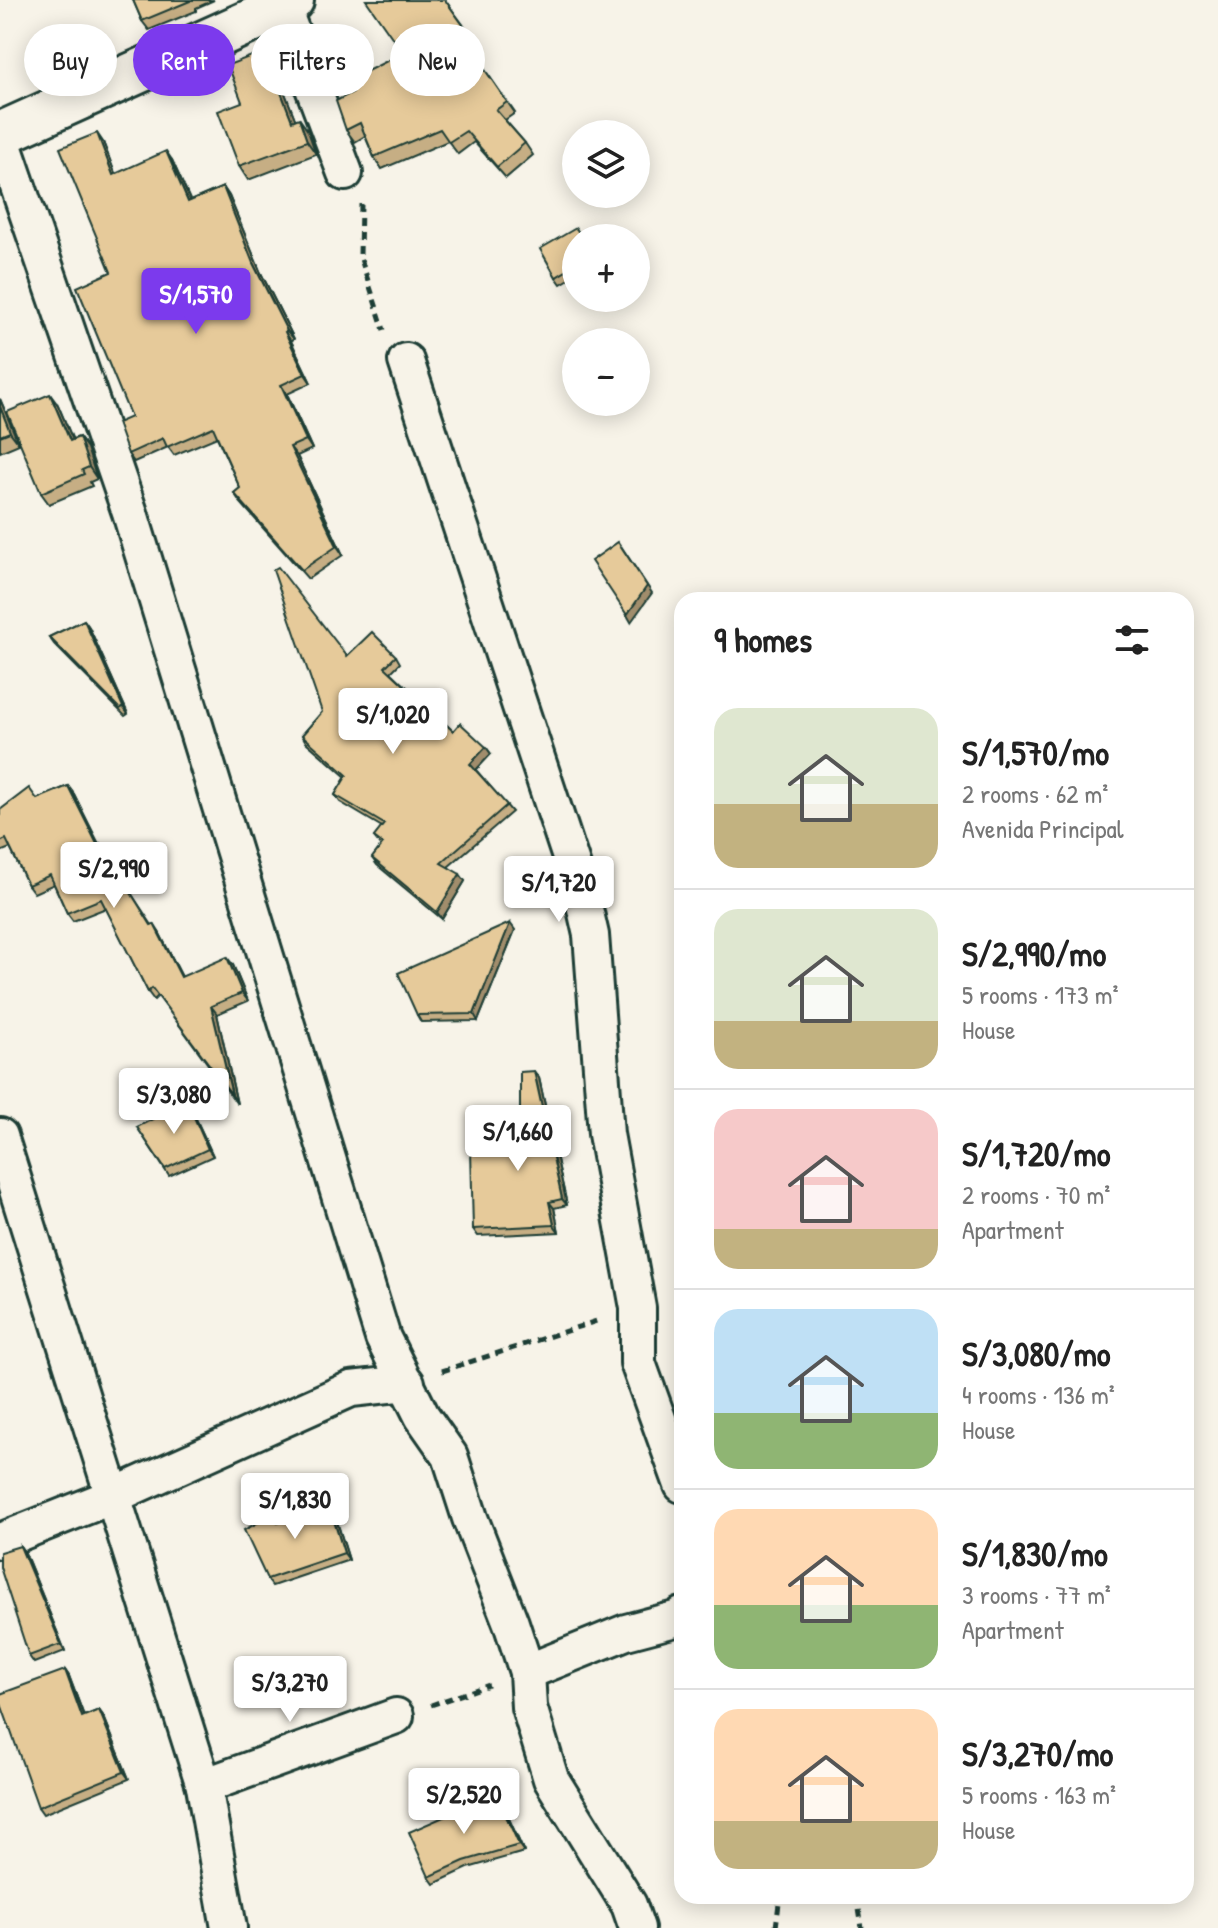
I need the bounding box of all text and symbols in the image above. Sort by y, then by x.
chip: Buy [24,24,117,96]
chip: Rent [133,24,235,96]
chip: Filters [251,24,374,96]
chip: New [390,24,485,96]
map controls [562,120,650,416]
button: layers [562,120,650,208]
button: + [562,224,650,312]
pin: S/1,570 [122,268,270,336]
text: S/1,570 [159,276,233,311]
button: − [562,328,650,416]
text: 9 homes [714,617,812,663]
icon: filters [1110,618,1154,662]
pin: S/1,020 [319,688,467,756]
text: S/1,020 [356,696,430,731]
text: S/1,570/mo [962,730,1109,776]
icon: home [778,740,874,836]
text: 2 rooms · 62 m² [962,776,1108,811]
text: Avenida Principal [962,811,1124,846]
pin: S/2,990 [40,842,188,910]
text: S/2,990 [78,850,150,885]
pin: S/1,720 [485,856,633,924]
text: S/1,720 [522,864,596,899]
text: S/2,990/mo [962,931,1106,977]
icon: home [778,941,874,1037]
text: 5 rooms · 173 m² [962,977,1118,1012]
text: House [962,1012,1015,1047]
pin: S/3,080 [100,1068,248,1136]
text: S/3,080 [137,1076,211,1111]
pin: S/1,660 [444,1105,592,1173]
text: S/1,660 [483,1113,553,1148]
text: S/1,720/mo [962,1131,1110,1177]
icon: home [778,1141,874,1237]
text: 2 rooms · 70 m² [962,1177,1110,1212]
text: Apartment [962,1212,1064,1247]
text: S/3,080/mo [962,1331,1110,1377]
icon: home [778,1341,874,1437]
text: 4 rooms · 136 m² [962,1377,1115,1412]
text: House [962,1412,1015,1447]
pin: S/1,830 [221,1473,369,1541]
text: S/1,830 [259,1481,331,1516]
text: S/1,830/mo [962,1531,1108,1577]
icon: home [778,1541,874,1637]
text: 3 rooms · 77 m² [962,1577,1111,1612]
text: Apartment [962,1612,1064,1647]
pin: S/3,270 [216,1656,364,1724]
text: S/3,270 [252,1664,328,1699]
text: S/3,270/mo [962,1731,1113,1777]
icon: home [778,1741,874,1837]
pin: S/2,520 [390,1768,538,1836]
text: S/2,520 [426,1776,502,1811]
text: 5 rooms · 163 m² [962,1777,1116,1812]
text: House [962,1812,1015,1847]

